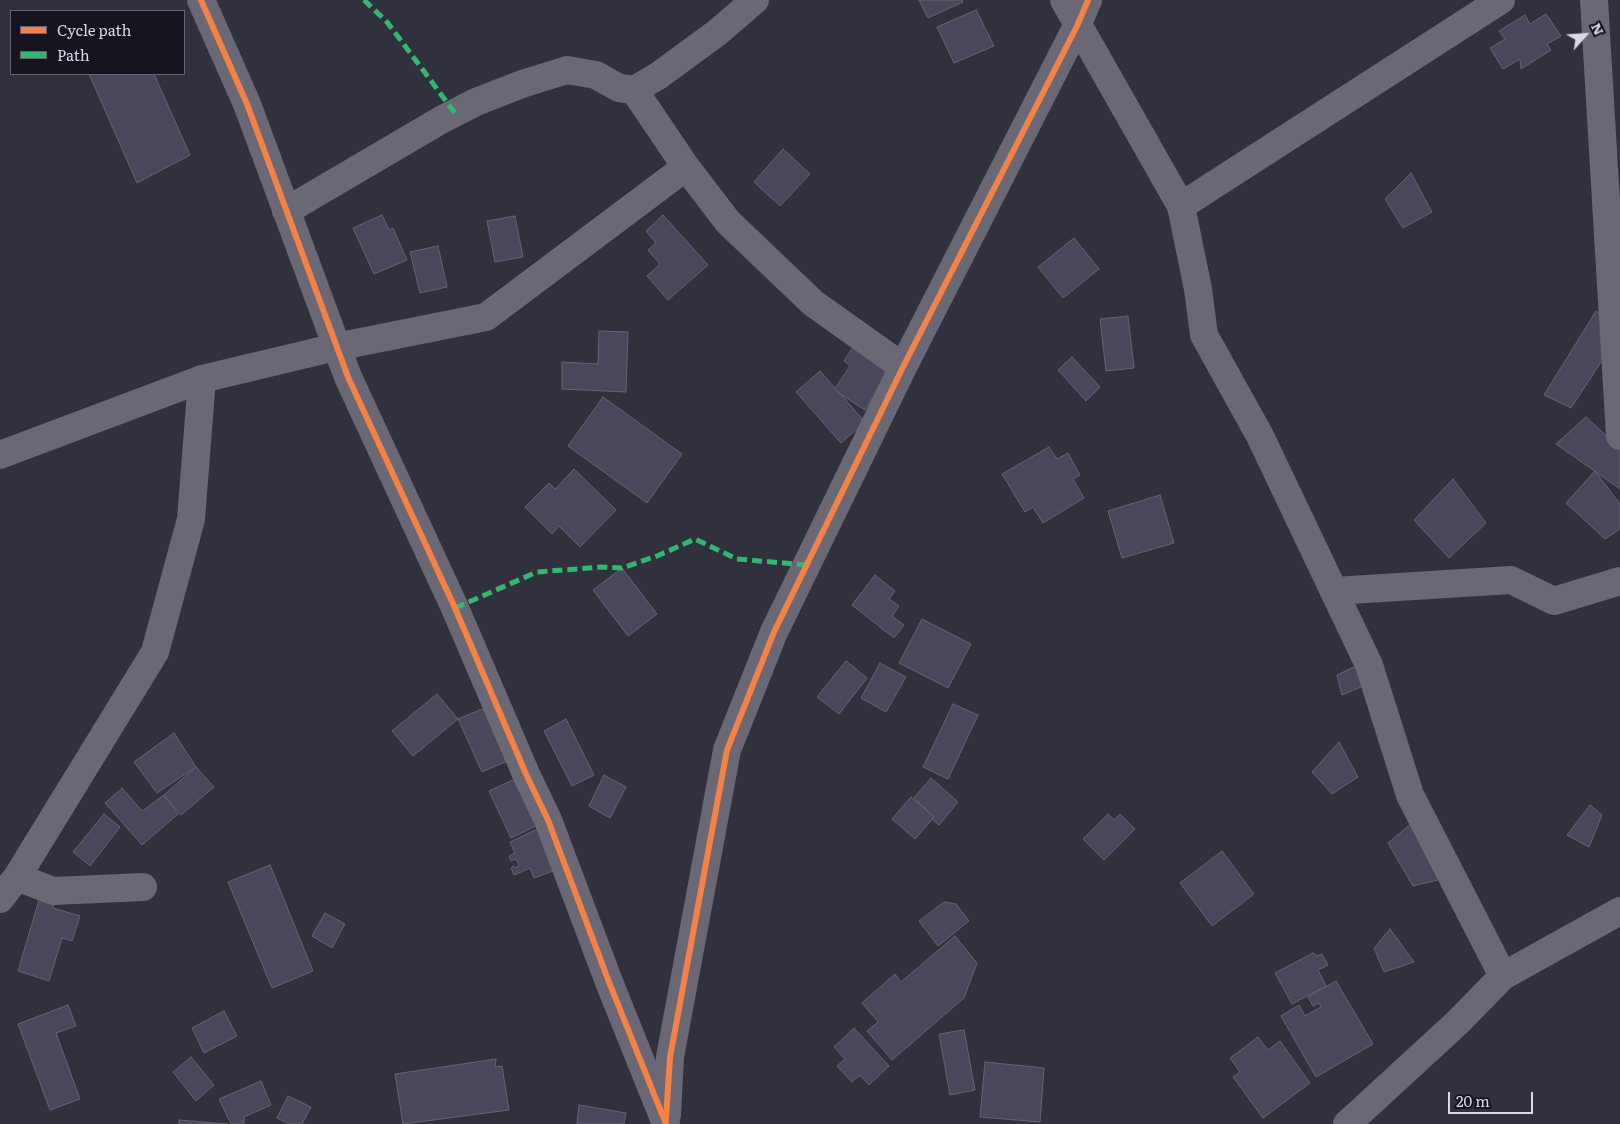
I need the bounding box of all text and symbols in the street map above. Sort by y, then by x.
legend [10,10,185,75]
north arrow [1560,10,1610,60]
text: Cycle path [57,18,131,41]
text: N [1587,19,1610,38]
text: Path [57,43,90,66]
scale bar [1450,1082,1535,1114]
text: 20 m [1456,1089,1490,1112]

